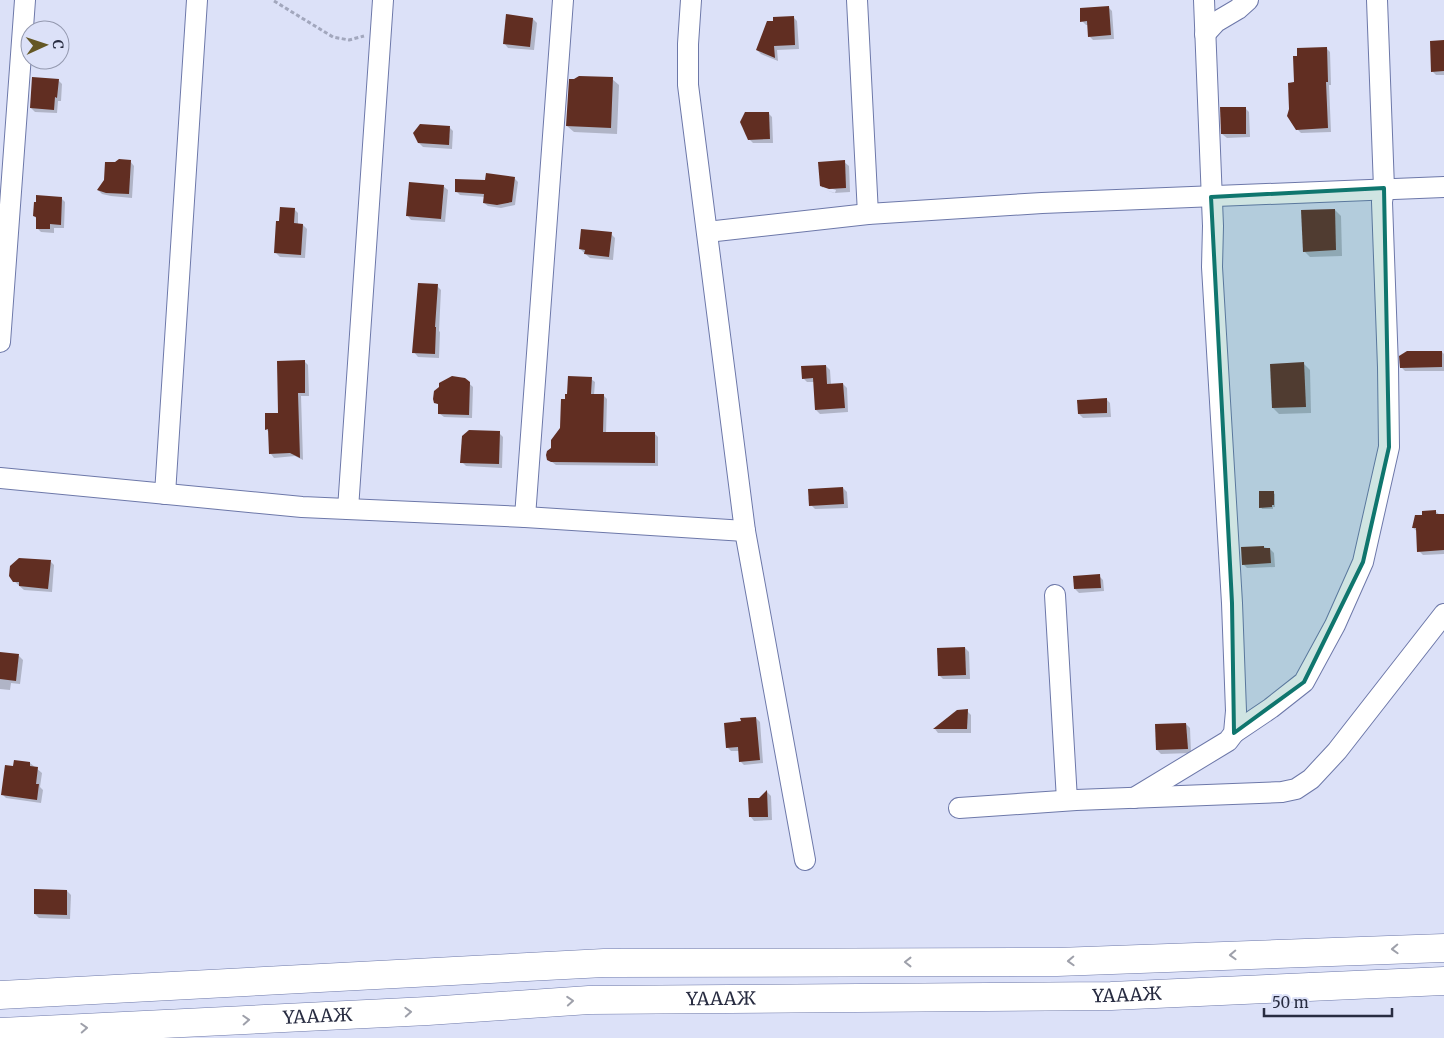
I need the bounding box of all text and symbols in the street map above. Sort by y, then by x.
north arrow [20,20,70,70]
text: С [49,39,67,49]
one-way arrow [1391,944,1399,955]
one-way arrow [1229,950,1237,961]
one-way arrow [1066,956,1074,967]
one-way arrow [904,957,912,967]
street label: ҮАААЖ [1091,982,1162,1007]
scale bar [1264,986,1392,1018]
street label: ҮАААЖ [685,987,756,1010]
text: 50 m [1272,993,1309,1012]
one-way arrow [567,996,575,1007]
street label: ҮАААЖ [281,1003,353,1029]
one-way arrow [405,1007,413,1017]
one-way arrow [242,1015,250,1025]
one-way arrow [80,1023,88,1033]

